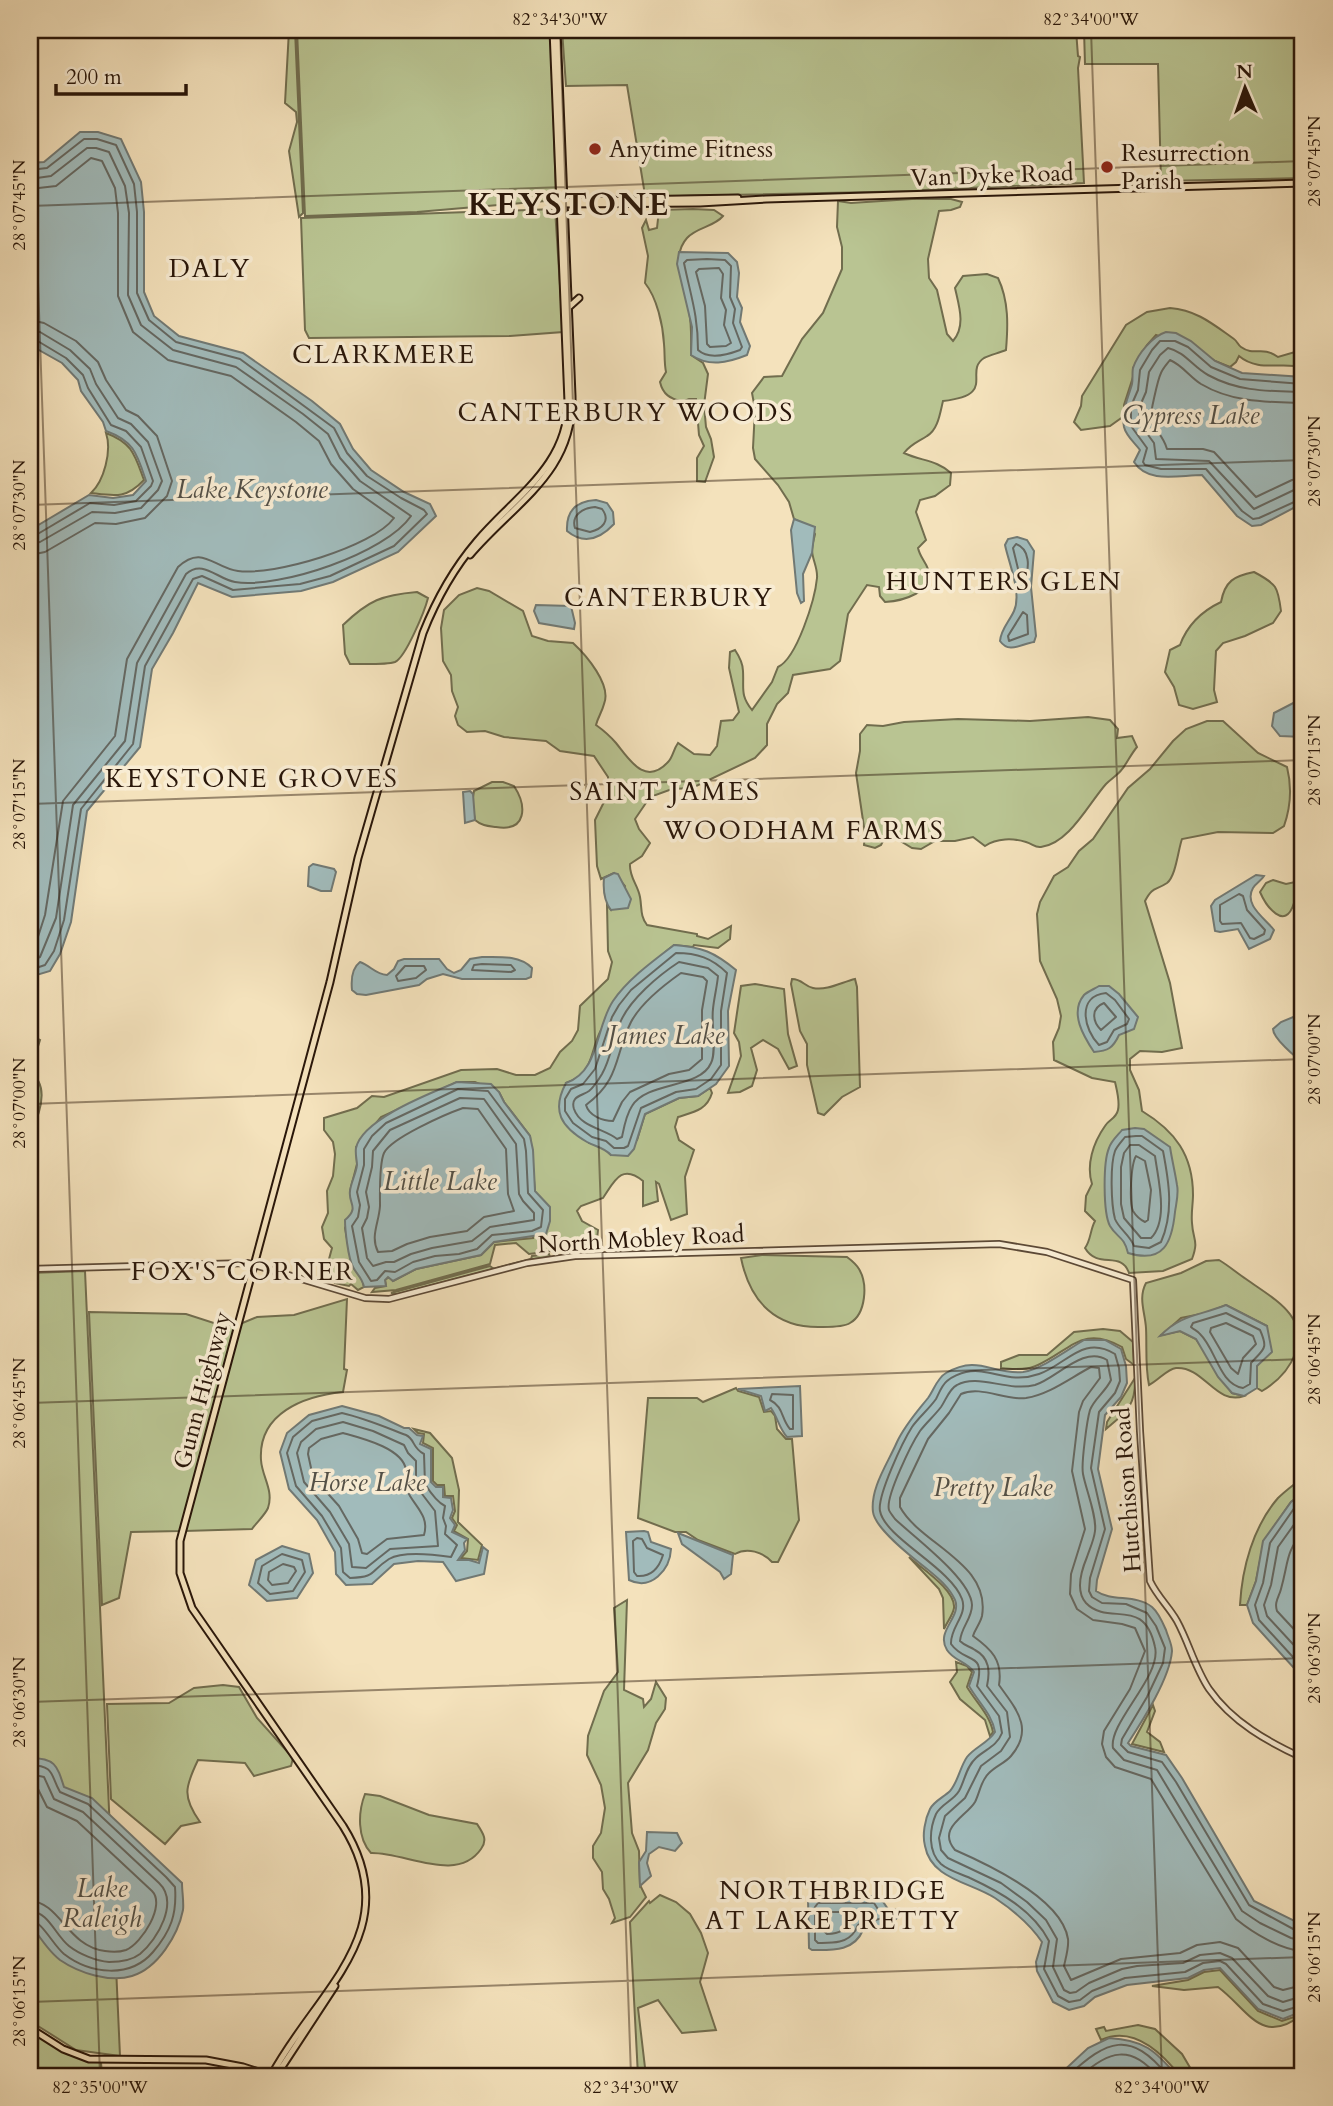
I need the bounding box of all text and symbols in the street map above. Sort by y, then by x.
text: 82°34'30"W [512,7,608,32]
text: 82°34'00"W [1043,7,1139,32]
scale bar [56,52,186,96]
north arrow [1210,52,1280,122]
text: N [1236,59,1254,85]
text: 200 m [66,63,122,92]
text: 28°07'45"N [1302,115,1327,207]
place label: Anytime Fitness [609,133,773,166]
place label: Resurrection Parish [1121,137,1250,198]
marker: Anytime Fitness [587,141,603,157]
street label: Van Dyke Road [910,156,1074,195]
text: 28°07'45"N [7,159,32,251]
marker: Resurrection Parish [1099,159,1115,175]
district label: KEYSTONE [468,183,670,227]
district label: DALY [169,251,251,286]
district label: CLARKMERE [292,337,476,372]
district label: CANTERBURY WOODS [458,395,794,430]
water label: Cypress Lake [1122,398,1261,433]
text: 28°07'30"N [1302,415,1327,507]
text: 28°07'30"N [7,459,32,551]
water label: Lake Keystone [176,472,329,507]
district label: HUNTERS GLEN [886,564,1122,599]
district label: CANTERBURY [564,580,774,615]
text: 28°07'15"N [1302,714,1327,806]
text: 28°07'15"N [7,758,32,850]
district label: KEYSTONE GROVES [105,761,399,796]
district label: SAINT JAMES [569,774,761,809]
district label: WOODHAM FARMS [662,813,945,848]
text: 28°07'00"N [1302,1013,1327,1105]
water label: James Lake [602,1018,725,1053]
text: 28°07'00"N [7,1057,32,1149]
water label: Little Lake [383,1164,498,1199]
street label: North Mobley Road [537,1218,745,1261]
district label: FOX'S CORNER [131,1254,355,1289]
street label: Gunn Highway [166,1307,239,1472]
text: 28°06'45"N [1302,1313,1327,1405]
text: 28°06'45"N [7,1357,32,1449]
street label: Hutchison Road [1105,1406,1150,1574]
water label: Horse Lake [308,1465,427,1500]
water label: Pretty Lake [934,1470,1053,1505]
text: 28°06'30"N [1302,1612,1327,1704]
text: 28°06'30"N [7,1656,32,1748]
water label: Lake Raleigh [62,1871,142,1936]
district label: NORTHBRIDGE AT LAKE PRETTY [705,1873,961,1938]
text: 28°06'15"N [1302,1911,1327,2003]
text: 28°06'15"N [7,1955,32,2047]
text: 82°35'00"W [52,2075,148,2100]
text: 82°34'30"W [583,2075,679,2100]
text: 82°34'00"W [1114,2075,1210,2100]

